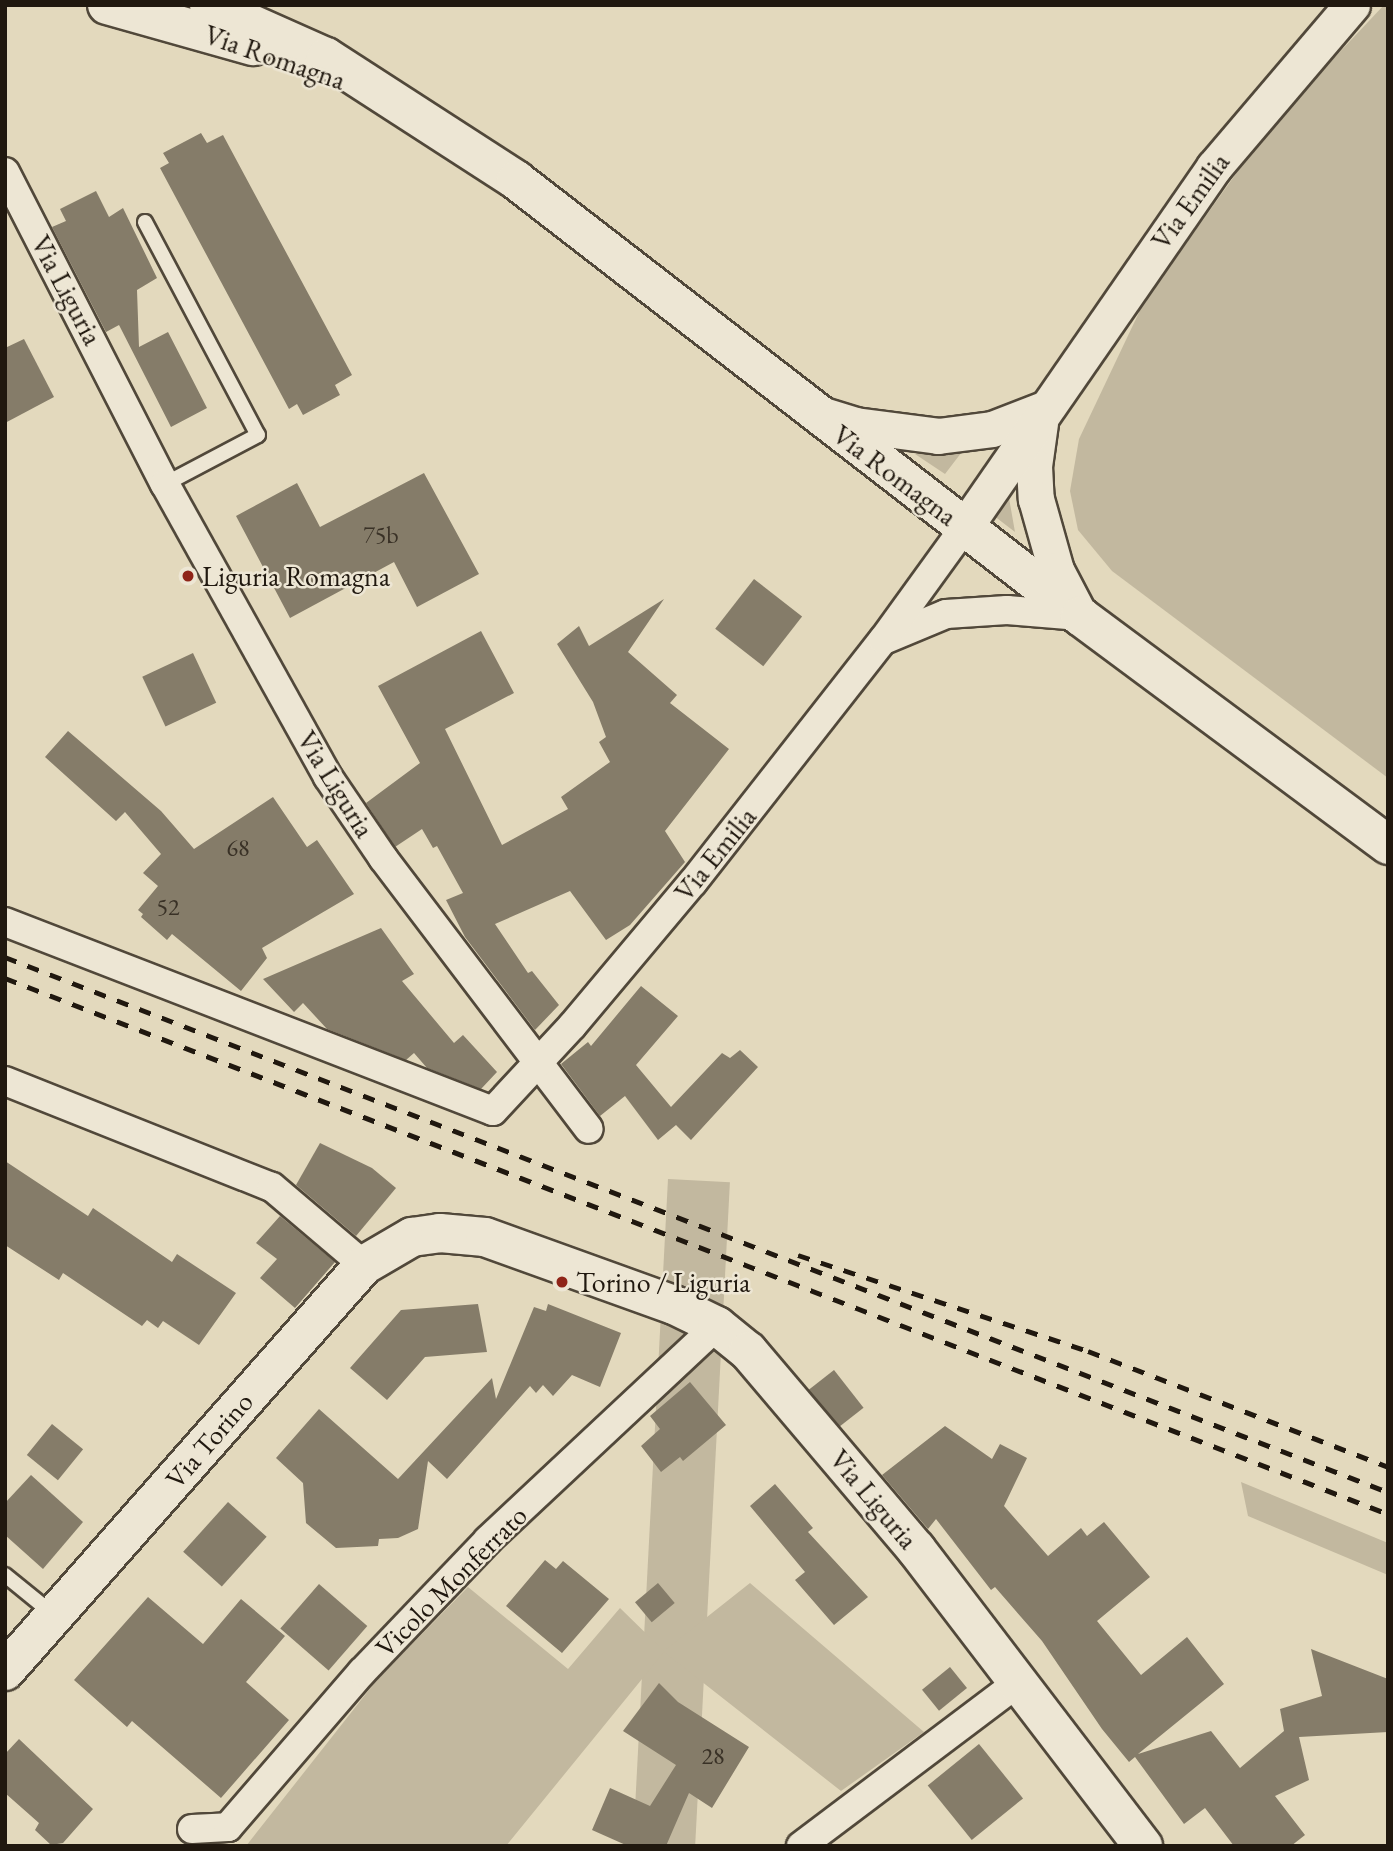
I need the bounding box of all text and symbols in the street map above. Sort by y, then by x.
street label: Via Romagna [200,17,350,97]
street label: Via Emilia [1144,146,1236,256]
street label: Via Liguria [24,229,110,351]
street label: Via Romagna [826,417,964,533]
house number: 75b [363,521,399,549]
place label: Liguria Romagna [202,559,390,593]
marker: Liguria Romagna [180,568,196,584]
street label: Via Liguria [290,724,382,844]
street label: Via Emilia [667,800,763,908]
house number: 68 [226,834,250,862]
house number: 52 [156,893,180,921]
place label: Torino / Liguria [576,1265,750,1299]
marker: Torino / Liguria [554,1274,570,1290]
street label: Via Torino [158,1385,260,1495]
street label: Via Liguria [823,1442,925,1556]
street label: Vicolo Monferrato [368,1498,534,1664]
house number: 28 [701,1742,725,1770]

